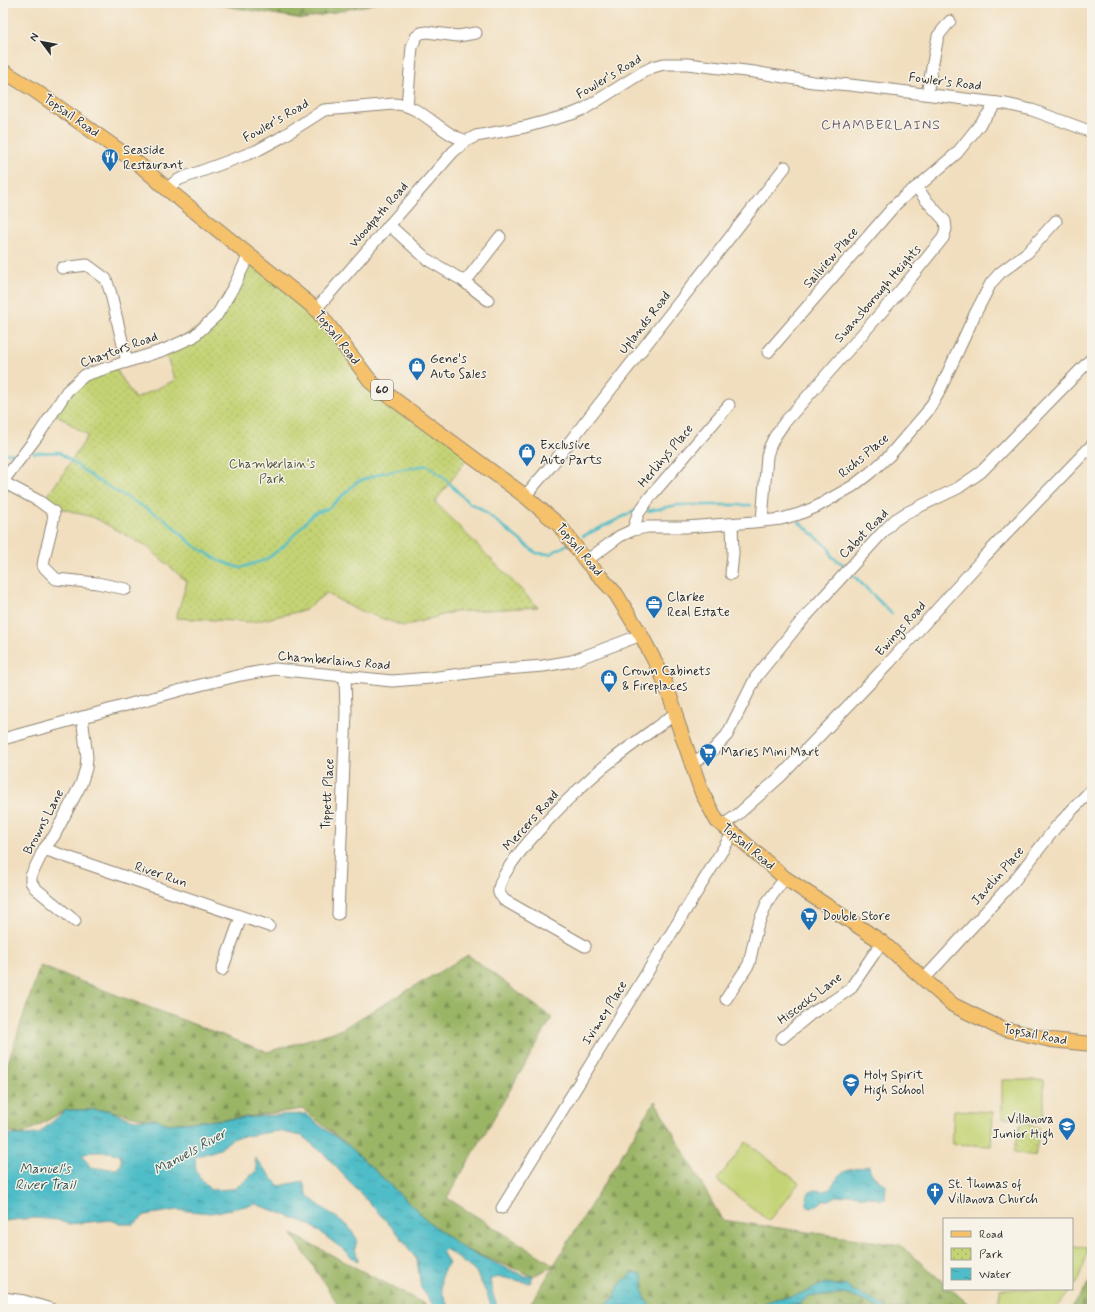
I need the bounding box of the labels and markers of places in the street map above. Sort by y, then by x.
place label: Seaside Restaurant [123,142,183,174]
restaurant icon: Seaside Restaurant [100,147,120,172]
place label: Gene's Auto Sales [430,351,487,383]
shop icon: Gene's Auto Sales [407,356,427,381]
place label: Exclusive Auto Parts [540,437,602,469]
shop icon: Exclusive Auto Parts [517,442,537,467]
place label: Clarke Real Estate [667,589,730,621]
office icon: Clarke Real Estate [644,594,664,619]
place label: Crown Cabinets & Fireplaces [622,663,711,695]
shop icon: Crown Cabinets & Fireplaces [599,668,619,693]
supermarket icon: Maries Mini Mart [698,742,718,767]
place label: Maries Mini Mart [721,744,819,761]
supermarket icon: Double Store [799,906,819,931]
place label: Double Store [822,908,890,925]
place label: Holy Spirit High School [864,1067,925,1101]
school or university icon: Holy Spirit High School [841,1072,861,1097]
place label: Villanova Junior High [992,1111,1054,1145]
school or university icon: Villanova Junior High [1057,1116,1077,1141]
place label: St. Thomas of Villanova Church [948,1176,1038,1208]
church icon: St. Thomas of Villanova Church [925,1181,945,1206]

